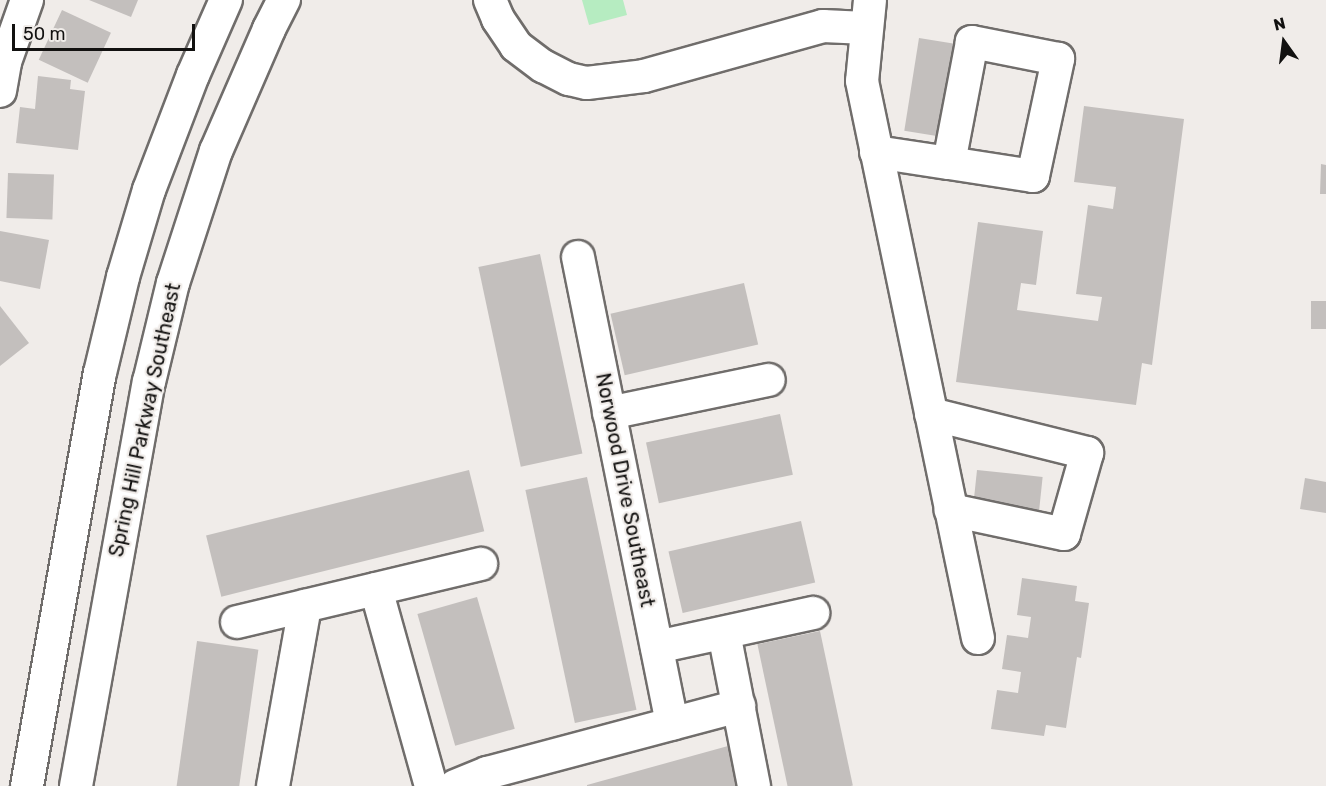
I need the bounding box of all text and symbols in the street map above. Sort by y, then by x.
scale bar [15,12,198,50]
north arrow [1254,12,1314,72]
text: N [1272,13,1287,35]
text: 50 m [23,23,66,45]
street label: Spring Hill Parkway Southeast [104,281,186,559]
street label: Norwood Drive Southeast [591,371,659,609]

